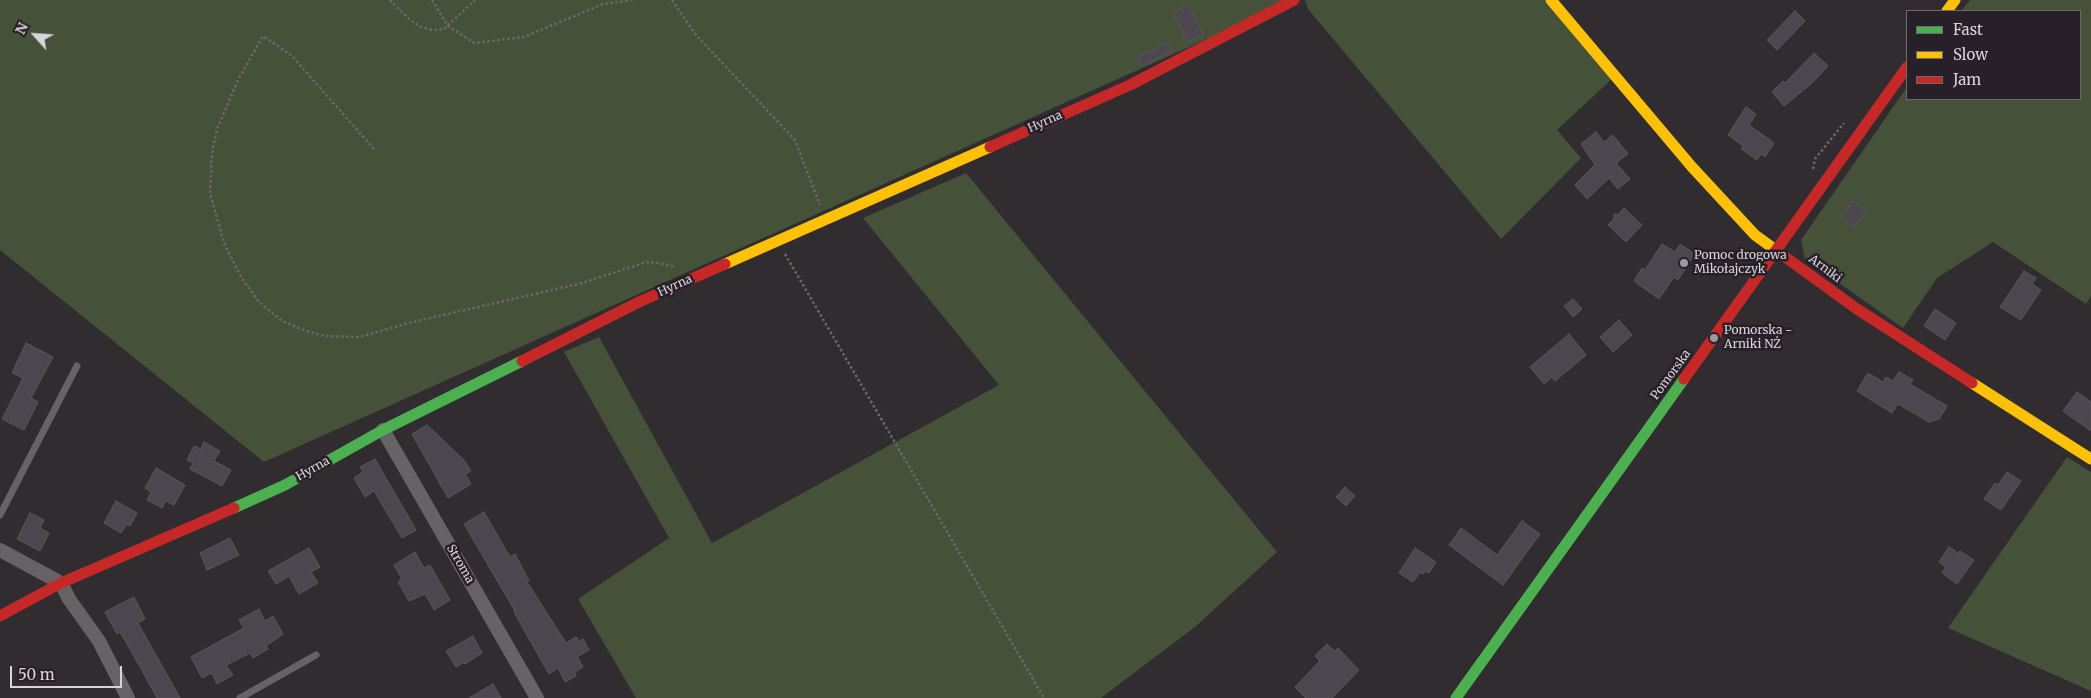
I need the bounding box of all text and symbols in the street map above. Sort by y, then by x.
north arrow [10,10,60,60]
legend [1906,10,2081,100]
text: N [11,20,32,37]
text: Fast [1953,20,1983,39]
text: Slow [1953,45,1988,64]
text: Jam [1953,70,1981,89]
street label: Hyrna [1026,108,1064,136]
place label: Pomoc drogowa Mikołajczyk [1694,249,1787,277]
street label: Arniki [1806,252,1844,286]
marker: Pomoc drogowa Mikołajczyk [1678,257,1690,269]
street label: Hyrna [656,272,694,300]
place label: Pomorska - Arniki NŻ [1724,324,1792,352]
marker: Pomorska - Arniki NŻ [1708,332,1720,344]
street label: Pomorska [1648,347,1694,403]
street label: Hyrna [294,454,332,484]
street label: Stroma [443,542,477,586]
scale bar [12,656,125,688]
text: 50 m [18,665,55,684]

